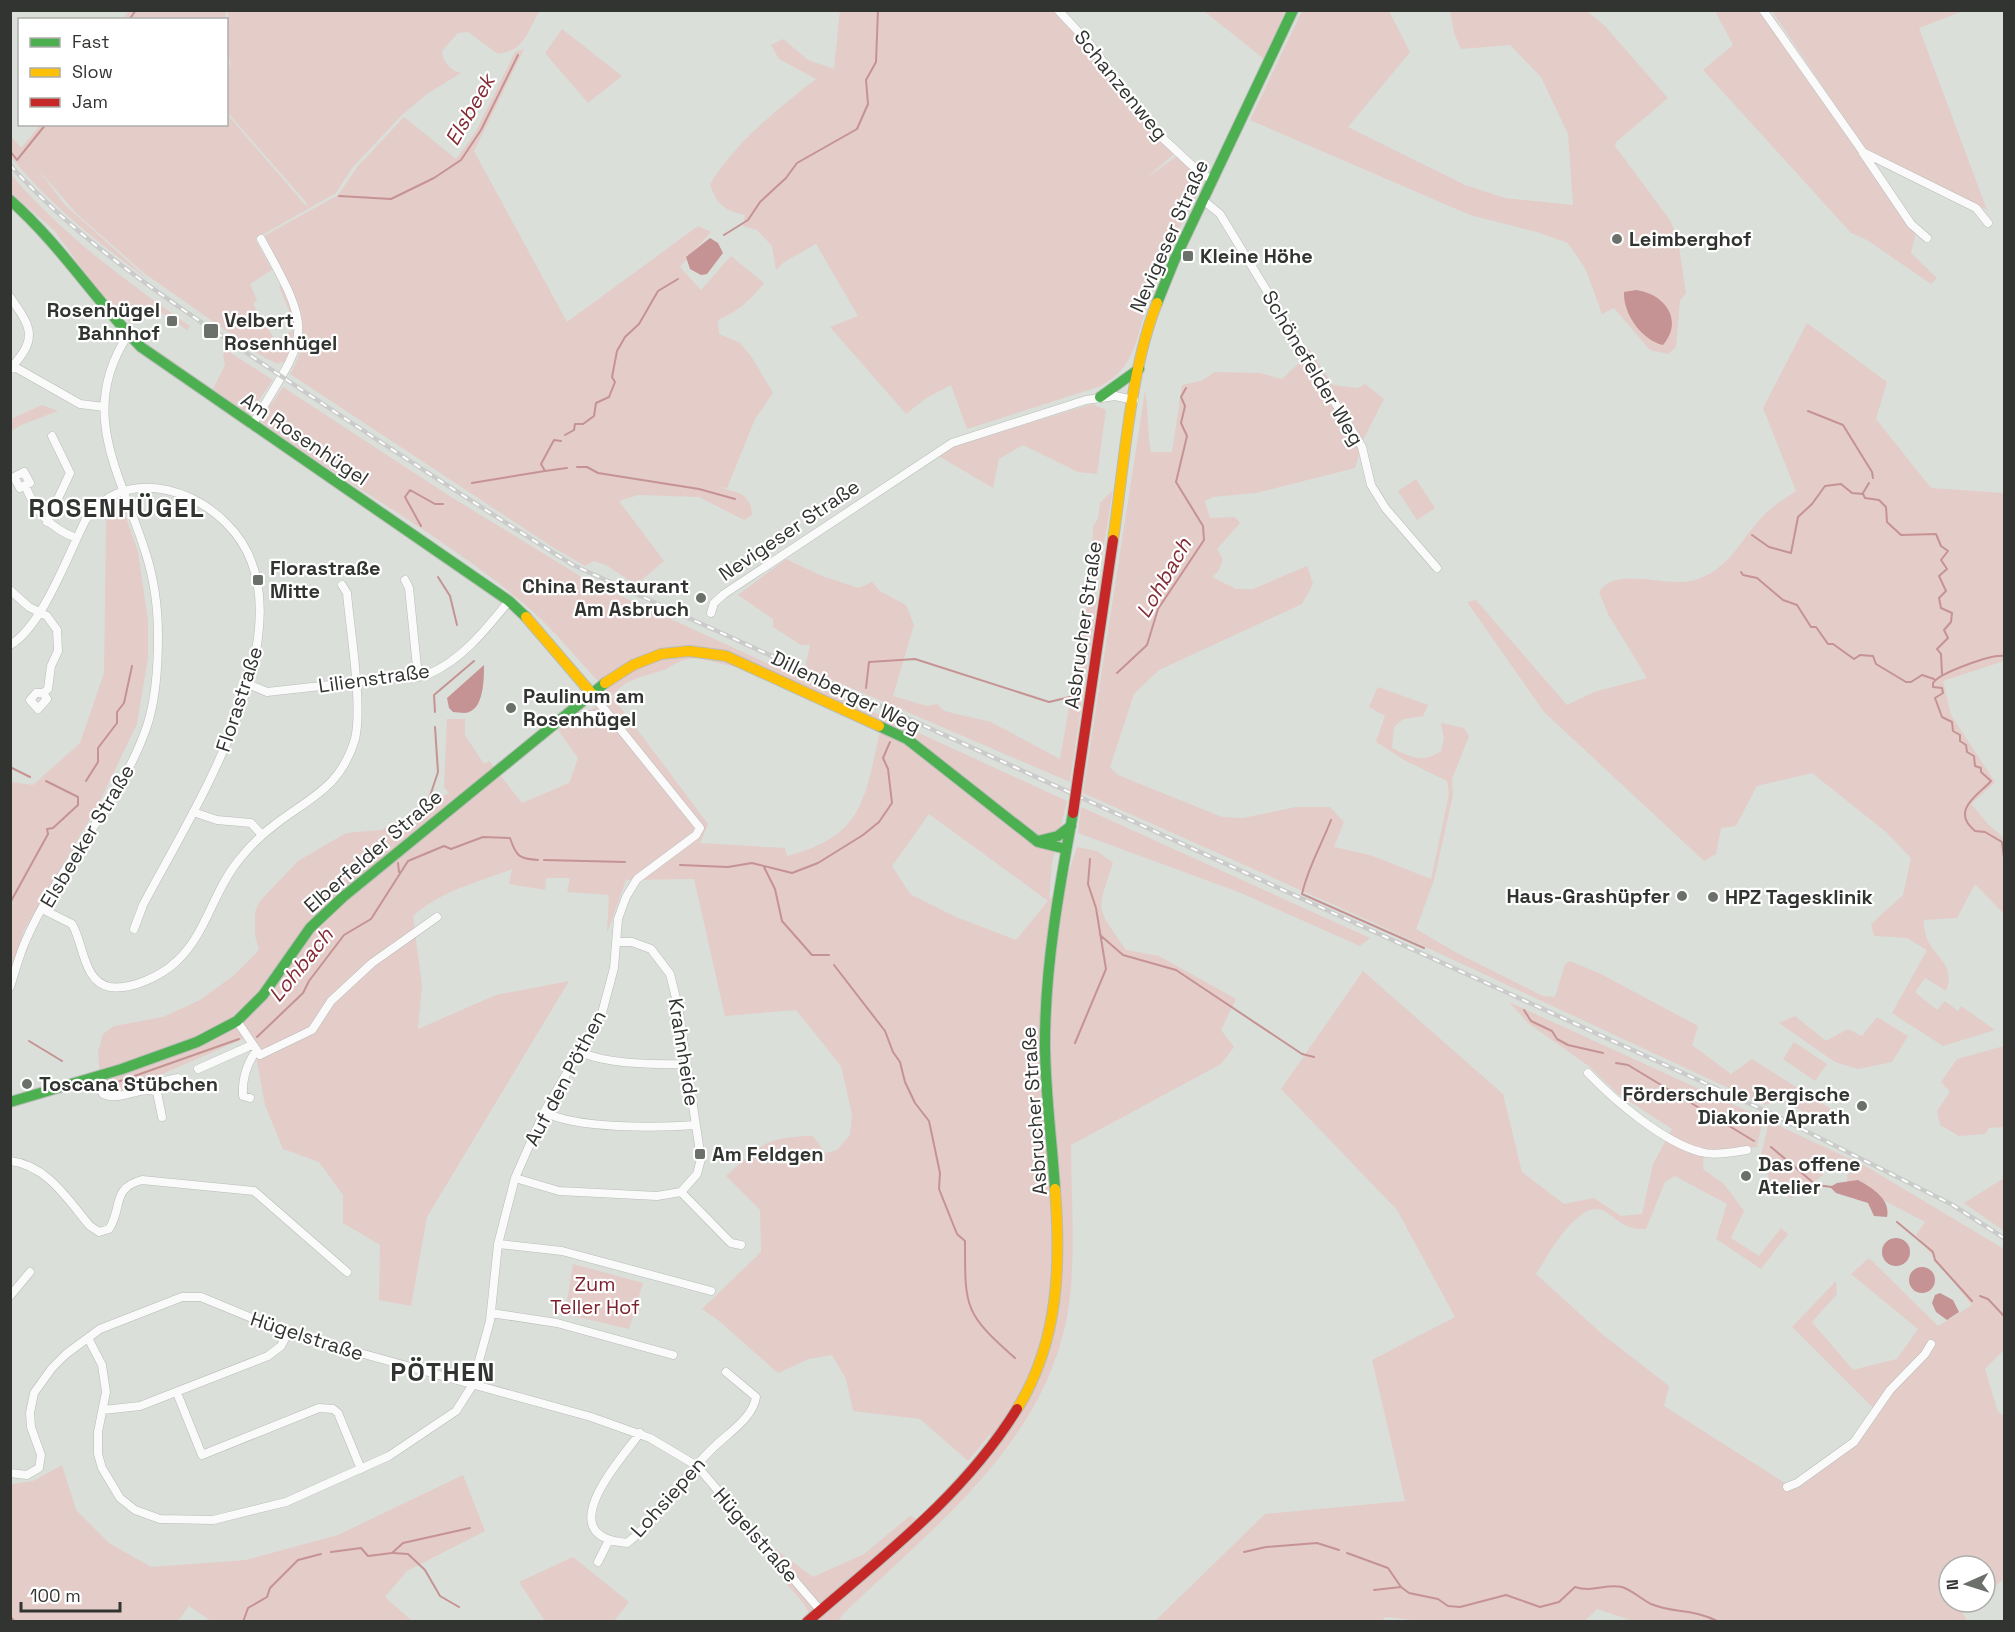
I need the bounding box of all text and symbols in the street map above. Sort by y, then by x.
legend [18,18,228,126]
street label: Schanzenweg [1068,24,1174,146]
text: Fast [72,30,109,53]
text: Slow [72,60,113,83]
water label: Elsbeek [438,67,502,150]
text: Jam [72,90,108,113]
street label: Nevigeser Straße [1124,155,1214,317]
place label: Leimberghof [1629,226,1752,252]
marker: Leimberghof [1610,232,1624,246]
place label: Kleine Höhe [1200,243,1313,269]
marker: Kleine Höhe [1181,249,1195,263]
street label: Schönefelder Weg [1256,286,1370,450]
place label: Rosenhügel Bahnhof [47,297,160,346]
place label: Velbert Rosenhügel [224,307,337,356]
marker: Rosenhügel Bahnhof [165,314,179,328]
marker: Velbert Rosenhügel [202,322,220,340]
street label: Am Rosenhügel [236,387,374,491]
street label: Nevigeser Straße [713,473,865,587]
district label: ROSENHÜGEL [29,491,205,525]
water label: Lohbach [1130,532,1198,623]
street label: Asbrucher Straße [1058,539,1108,711]
place label: Florastraße Mitte [270,555,381,604]
marker: Florastraße Mitte [251,573,265,587]
place label: China Restaurant Am Asbruch [522,573,689,622]
marker: China Restaurant Am Asbruch [694,591,708,605]
street label: Florastraße [210,643,268,755]
street label: Dillenberger Weg [767,645,925,739]
street label: Lilienstraße [317,657,431,699]
place label: Paulinum am Rosenhügel [523,683,644,732]
marker: Paulinum am Rosenhügel [504,701,518,715]
street label: Elsbeeker Straße [34,760,140,912]
street label: Elberfelder Straße [298,784,448,918]
place label: Haus-Grashüpfer [1507,883,1670,909]
place label: HPZ Tagesklinik [1725,884,1873,910]
marker: Haus-Grashüpfer [1675,889,1689,903]
marker: HPZ Tagesklinik [1706,890,1720,904]
water label: Lohbach [262,921,339,1007]
street label: Krahnheide [663,996,705,1108]
street label: Auf den Pöthen [518,1006,612,1150]
street label: Asbrucher Straße [1015,1026,1053,1196]
place label: Toscana Stübchen [39,1071,218,1097]
marker: Toscana Stübchen [20,1077,34,1091]
place label: Förderschule Bergische Diakonie Aprath [1622,1081,1850,1130]
marker: Förderschule Bergische Diakonie Aprath [1855,1099,1869,1113]
place label: Am Feldgen [712,1141,824,1167]
marker: Am Feldgen [693,1147,707,1161]
place label: Das offene Atelier [1758,1151,1861,1200]
marker: Das offene Atelier [1739,1169,1753,1183]
park label: Zum Teller Hof [550,1271,640,1320]
street label: Hügelstraße [247,1305,367,1367]
district label: PÖTHEN [390,1355,496,1389]
street label: Lohsiepen [625,1451,711,1543]
street label: Hügelstraße [708,1482,804,1588]
north arrow [1937,1554,1997,1614]
scale bar [21,1575,120,1613]
text: N [1942,1579,1963,1591]
text: 100 m [30,1584,81,1607]

